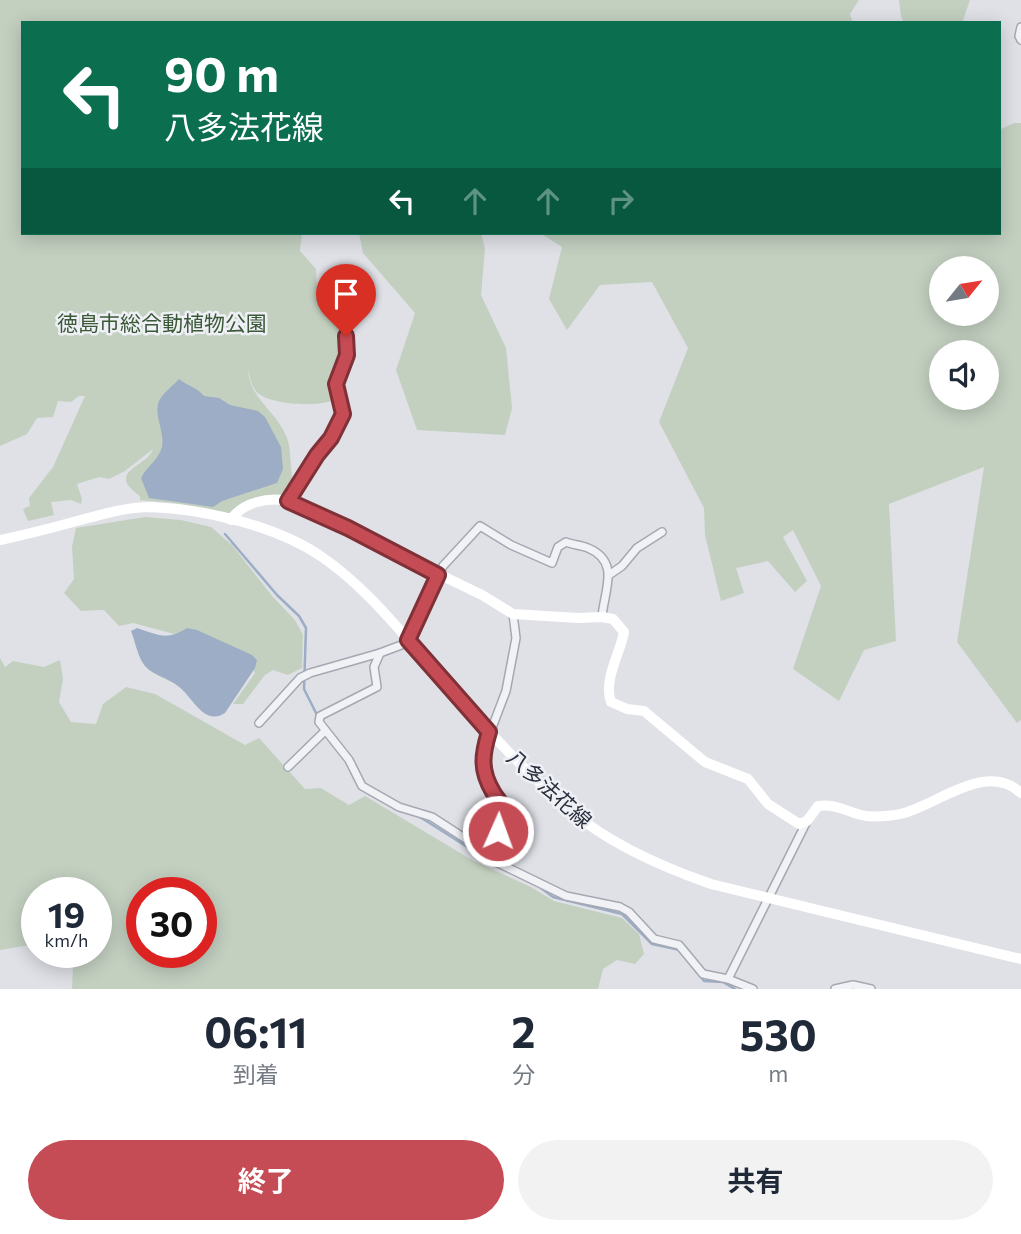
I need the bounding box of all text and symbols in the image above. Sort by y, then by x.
text: 90 m [164,42,279,102]
icon: left [49,49,140,140]
text: 八多法花線 [164,106,324,146]
icon: left [383,182,421,220]
icon: ahead [456,182,494,220]
icon: ahead [529,182,567,220]
icon: right [602,182,640,220]
north arrow [929,256,999,326]
map controls [929,256,999,410]
pin [316,264,376,336]
icon: arrive [327,275,365,313]
park label: 徳島市総合動植物公園 [57,310,267,335]
button: sound [929,340,999,410]
street label: 八多法花線 [503,744,597,832]
position arrow [461,794,535,868]
speed limit sign: 30 [126,877,217,968]
text: 19 [48,892,85,935]
text: km/h [45,929,88,951]
text: 06:11 [204,1005,307,1057]
text: 2 [512,1005,535,1057]
text: 530 [740,1008,817,1060]
text: m [768,1059,788,1087]
text: 到着 [233,1060,279,1088]
text: 分 [512,1060,535,1088]
button: 終了 [28,1140,504,1220]
button: 共有 [518,1140,993,1220]

